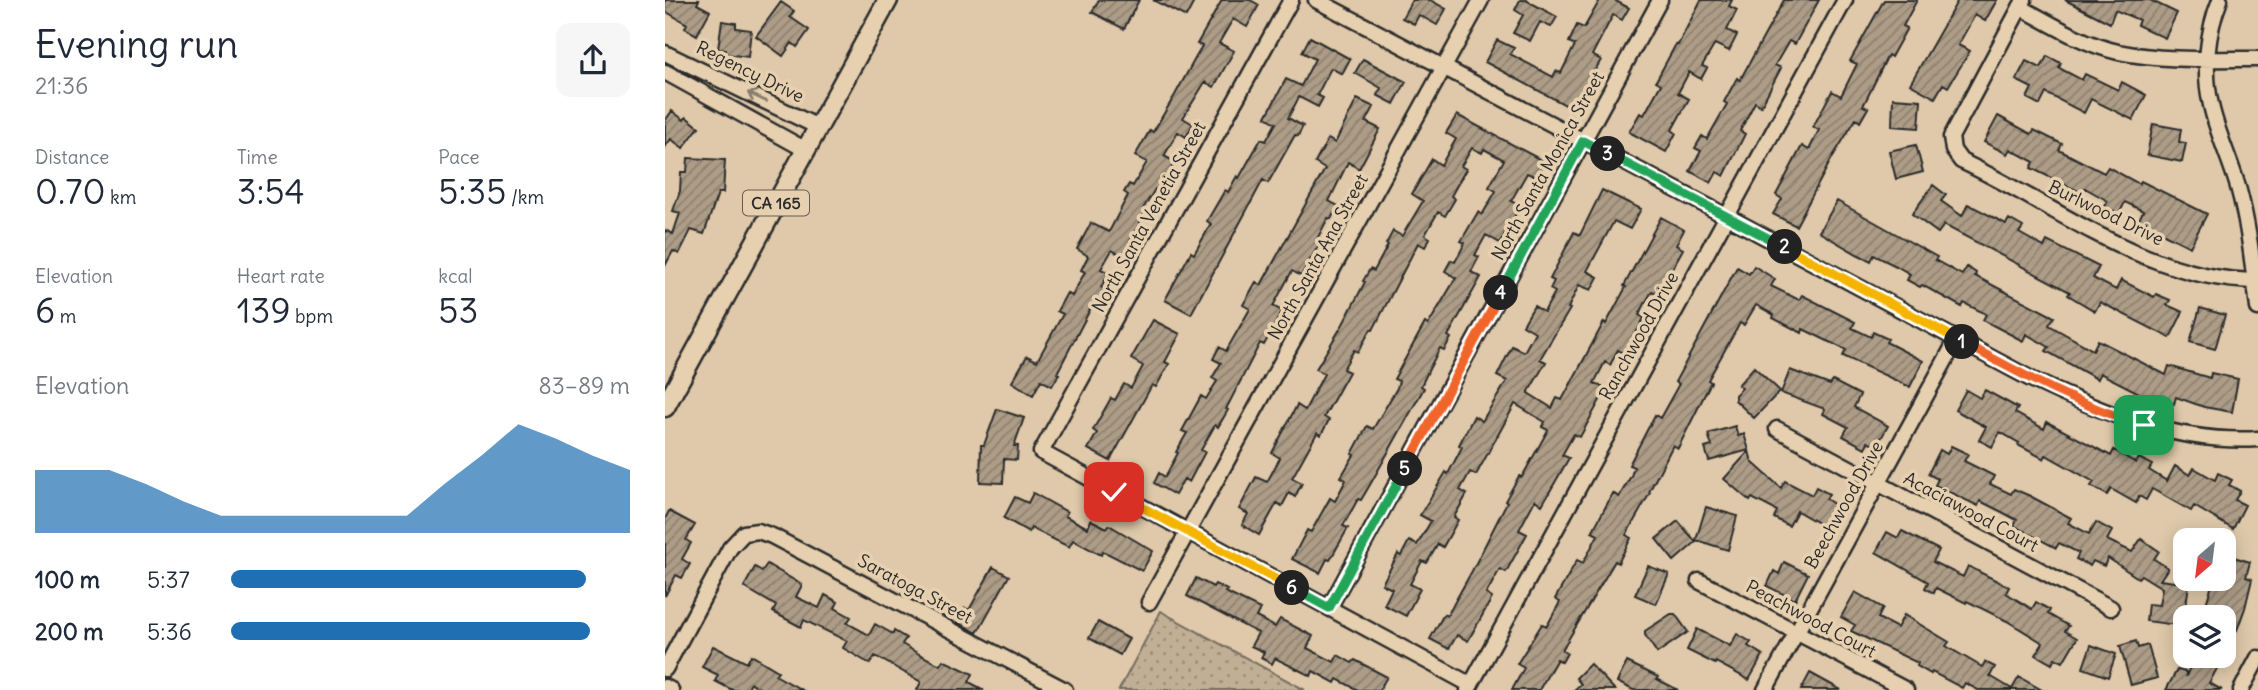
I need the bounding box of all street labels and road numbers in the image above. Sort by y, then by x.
street label: Regency Drive [693,36,808,108]
street label: North Santa Monica Street [1486,67,1609,264]
street label: North Santa Venetia Street [1086,117,1211,316]
street label: North Santa Ana Street [1262,170,1373,344]
street label: Burlwood Drive [2045,175,2168,250]
road number: CA 165 [743,190,809,216]
street label: Ranchwood Drive [1594,268,1683,404]
street label: Beechwood Drive [1799,437,1888,573]
street label: Acaciawood Court [1900,466,2042,557]
street label: Saratoga Street [854,549,977,628]
street label: Peachwood Court [1742,575,1880,663]

